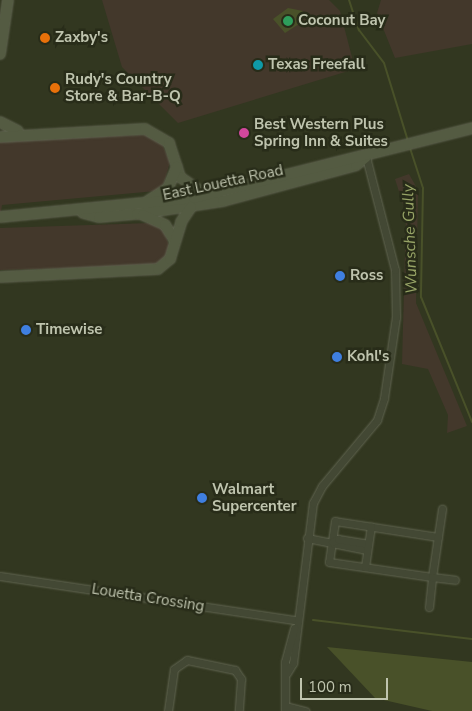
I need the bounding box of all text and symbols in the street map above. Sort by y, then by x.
place label: Coconut Bay [298,12,385,30]
marker: Coconut Bay [282,15,294,27]
place label: Zaxby's [55,29,108,47]
marker: Zaxby's [39,32,51,44]
place label: Texas Freefall [268,56,365,74]
marker: Texas Freefall [252,59,264,71]
place label: Rudy's Country Store & Bar-B-Q [65,70,181,105]
marker: Rudy's Country Store & Bar-B-Q [49,82,61,94]
place label: Best Western Plus Spring Inn & Suites [254,115,388,150]
marker: Best Western Plus Spring Inn & Suites [238,127,250,139]
street label: East Louetta Road [161,161,285,205]
water label: Wunsche Gully [398,184,422,294]
place label: Ross [350,267,383,285]
marker: Ross [334,270,346,282]
place label: Timewise [36,321,102,339]
marker: Timewise [20,324,32,336]
place label: Kohl's [347,348,389,366]
marker: Kohl's [331,351,343,363]
place label: Walmart Supercenter [212,480,297,515]
marker: Walmart Supercenter [196,492,208,504]
street label: Louetta Crossing [90,580,206,616]
scale bar [302,668,390,700]
text: 100 m [308,677,352,697]

